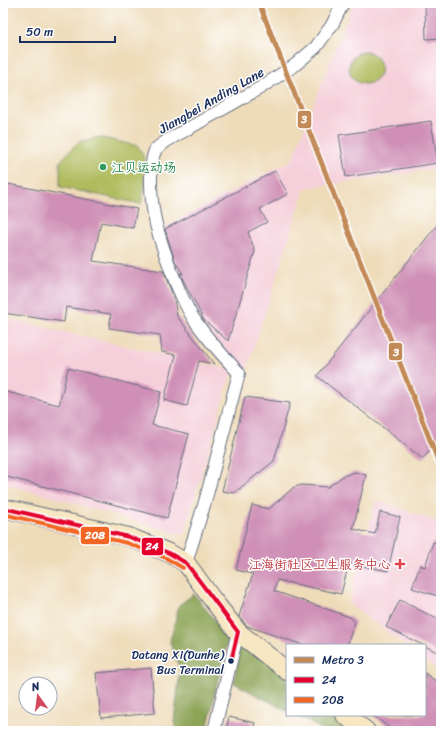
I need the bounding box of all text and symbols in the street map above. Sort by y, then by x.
scale bar [20,18,115,44]
text: 50 m [26,21,53,43]
street label: Jiangbei Anding Lane [153,61,269,141]
line badge: 3 [297,110,312,129]
text: 3 [300,110,308,129]
place label: 江贝运动场 [111,156,176,179]
marker: 江贝运动场 [98,162,108,172]
line badge: 3 [388,342,403,361]
text: 3 [392,343,400,362]
line badge: 208 [80,526,110,545]
text: 208 [84,526,105,545]
line badge: 24 [141,537,164,556]
text: 24 [144,537,159,556]
place label: 江海街社区卫生服务中心 [248,553,391,576]
marker: 江海街社区卫生服务中心 [394,558,406,570]
place label: Datang Xi(Dunhe) Bus Terminal [132,644,225,681]
legend [286,644,426,716]
text: Metro 3 [322,649,364,671]
marker: Datang Xi(Dunhe) Bus Terminal [226,656,236,666]
text: 24 [322,669,337,691]
north arrow [18,676,58,716]
text: N [29,677,42,697]
text: 208 [322,689,344,711]

